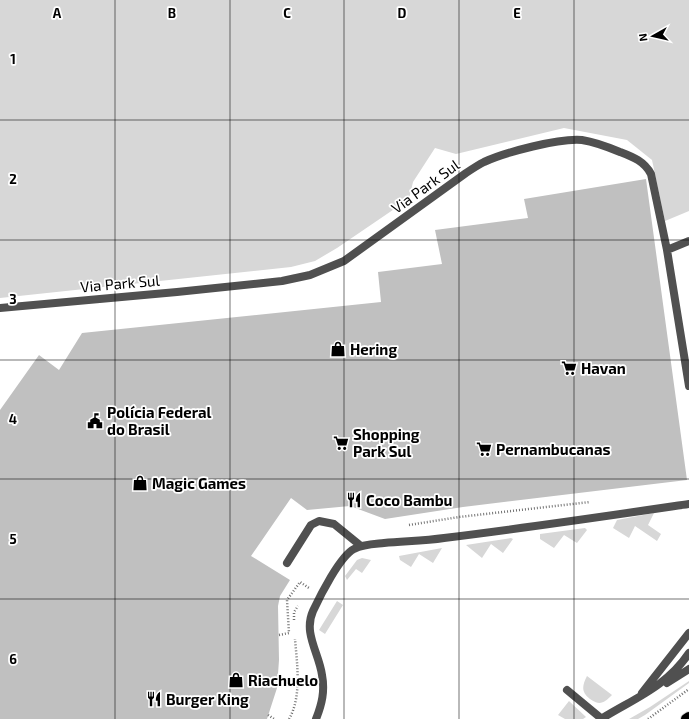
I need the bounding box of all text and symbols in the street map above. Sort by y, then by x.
text: A [53,5,62,21]
text: B [168,5,176,21]
text: C [283,5,291,21]
text: D [398,5,407,21]
text: E [513,5,521,21]
north arrow [633,16,673,56]
text: N [636,33,650,42]
text: 1 [10,51,16,67]
street label: Via Park Sul [387,155,463,217]
text: 2 [9,171,17,187]
street label: Via Park Sul [80,271,161,295]
text: 3 [9,291,17,307]
shop icon: Hering [329,340,347,358]
place label: Hering [350,340,397,358]
supermarket icon: Havan [560,359,578,377]
place label: Havan [581,359,626,377]
place label: Polícia Federal do Brasil [107,403,212,438]
text: 4 [9,411,17,427]
public building icon: Polícia Federal do Brasil [86,412,104,430]
place label: Shopping Park Sul [353,425,420,460]
supermarket icon: Shopping Park Sul [332,434,350,452]
supermarket icon: Pernambucanas [475,440,493,458]
place label: Pernambucanas [496,440,610,458]
shop icon: Magic Games [131,474,149,492]
place label: Magic Games [152,474,246,492]
restaurant icon: Coco Bambu [345,491,363,509]
place label: Coco Bambu [366,491,452,509]
text: 5 [9,531,17,547]
text: 6 [9,651,17,667]
shop icon: Riachuelo [227,671,245,689]
place label: Riachuelo [248,671,318,689]
restaurant icon: Burger King [145,690,163,708]
place label: Burger King [166,690,249,708]

